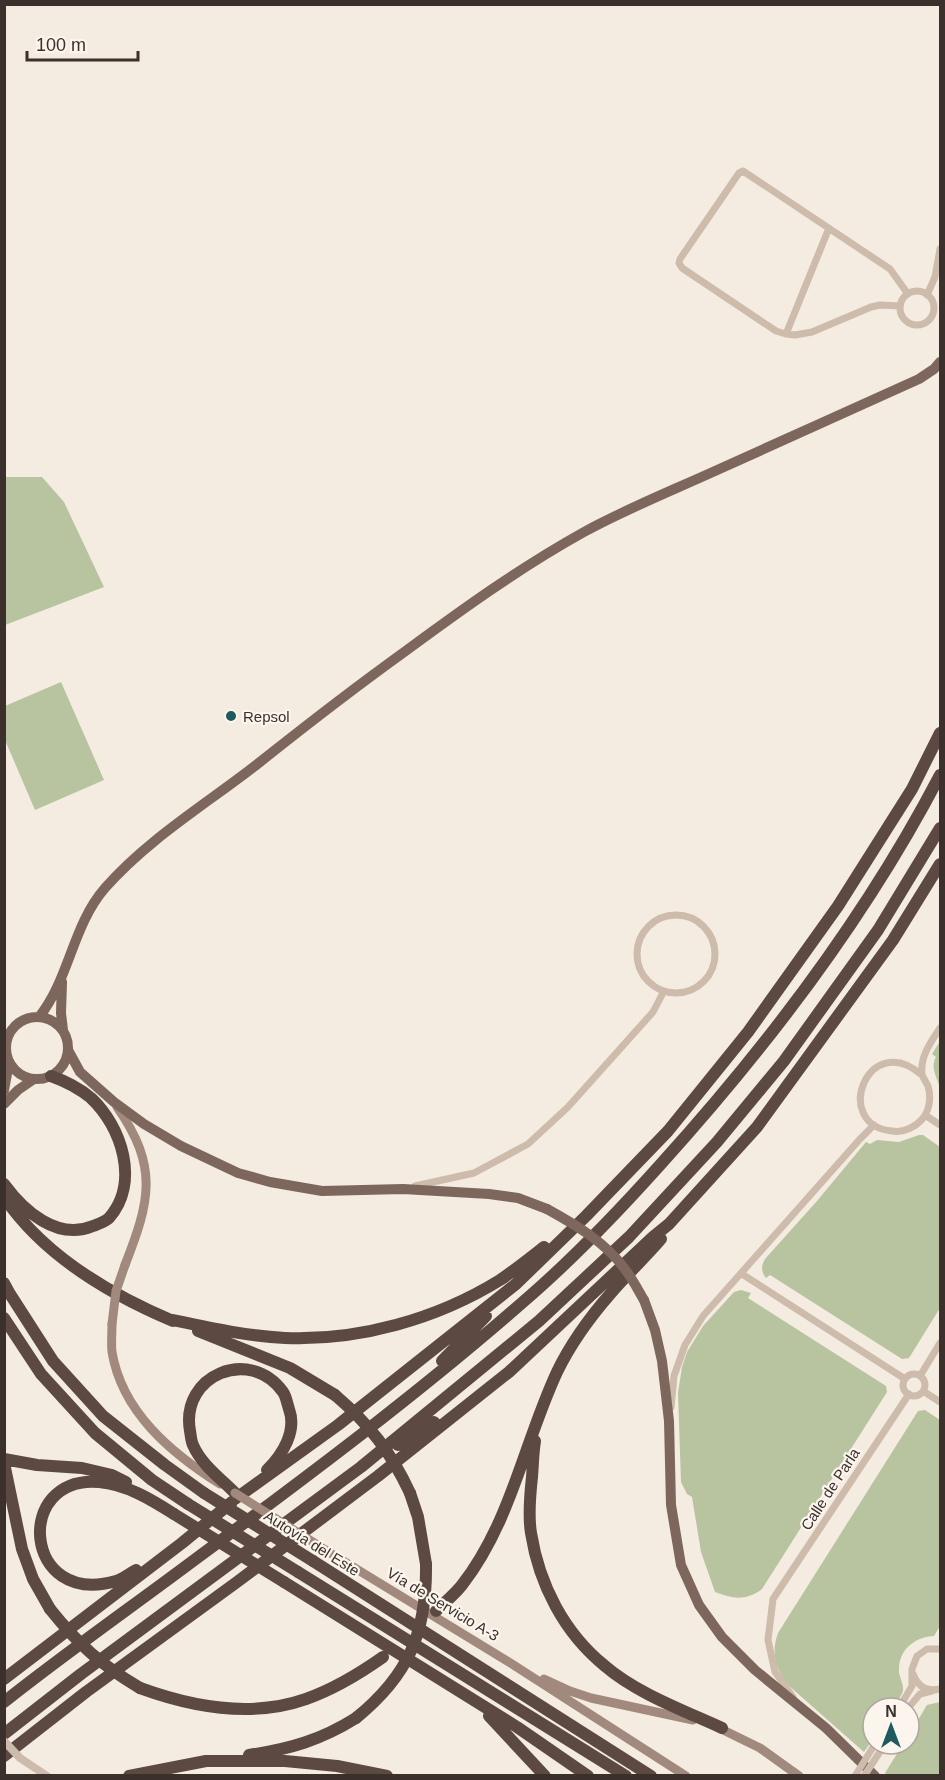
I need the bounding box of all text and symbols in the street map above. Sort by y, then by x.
scale bar [27,24,138,62]
text: 100 m [36,35,86,55]
place label: Repsol [243,708,290,725]
marker: Repsol [224,709,238,723]
street label: Calle de Parla [797,1444,863,1533]
street label: Autovía del Este [261,1507,363,1579]
street label: Vía de Servicio A-3 [384,1564,502,1644]
north arrow [861,1696,921,1756]
text: N [885,1703,897,1720]

